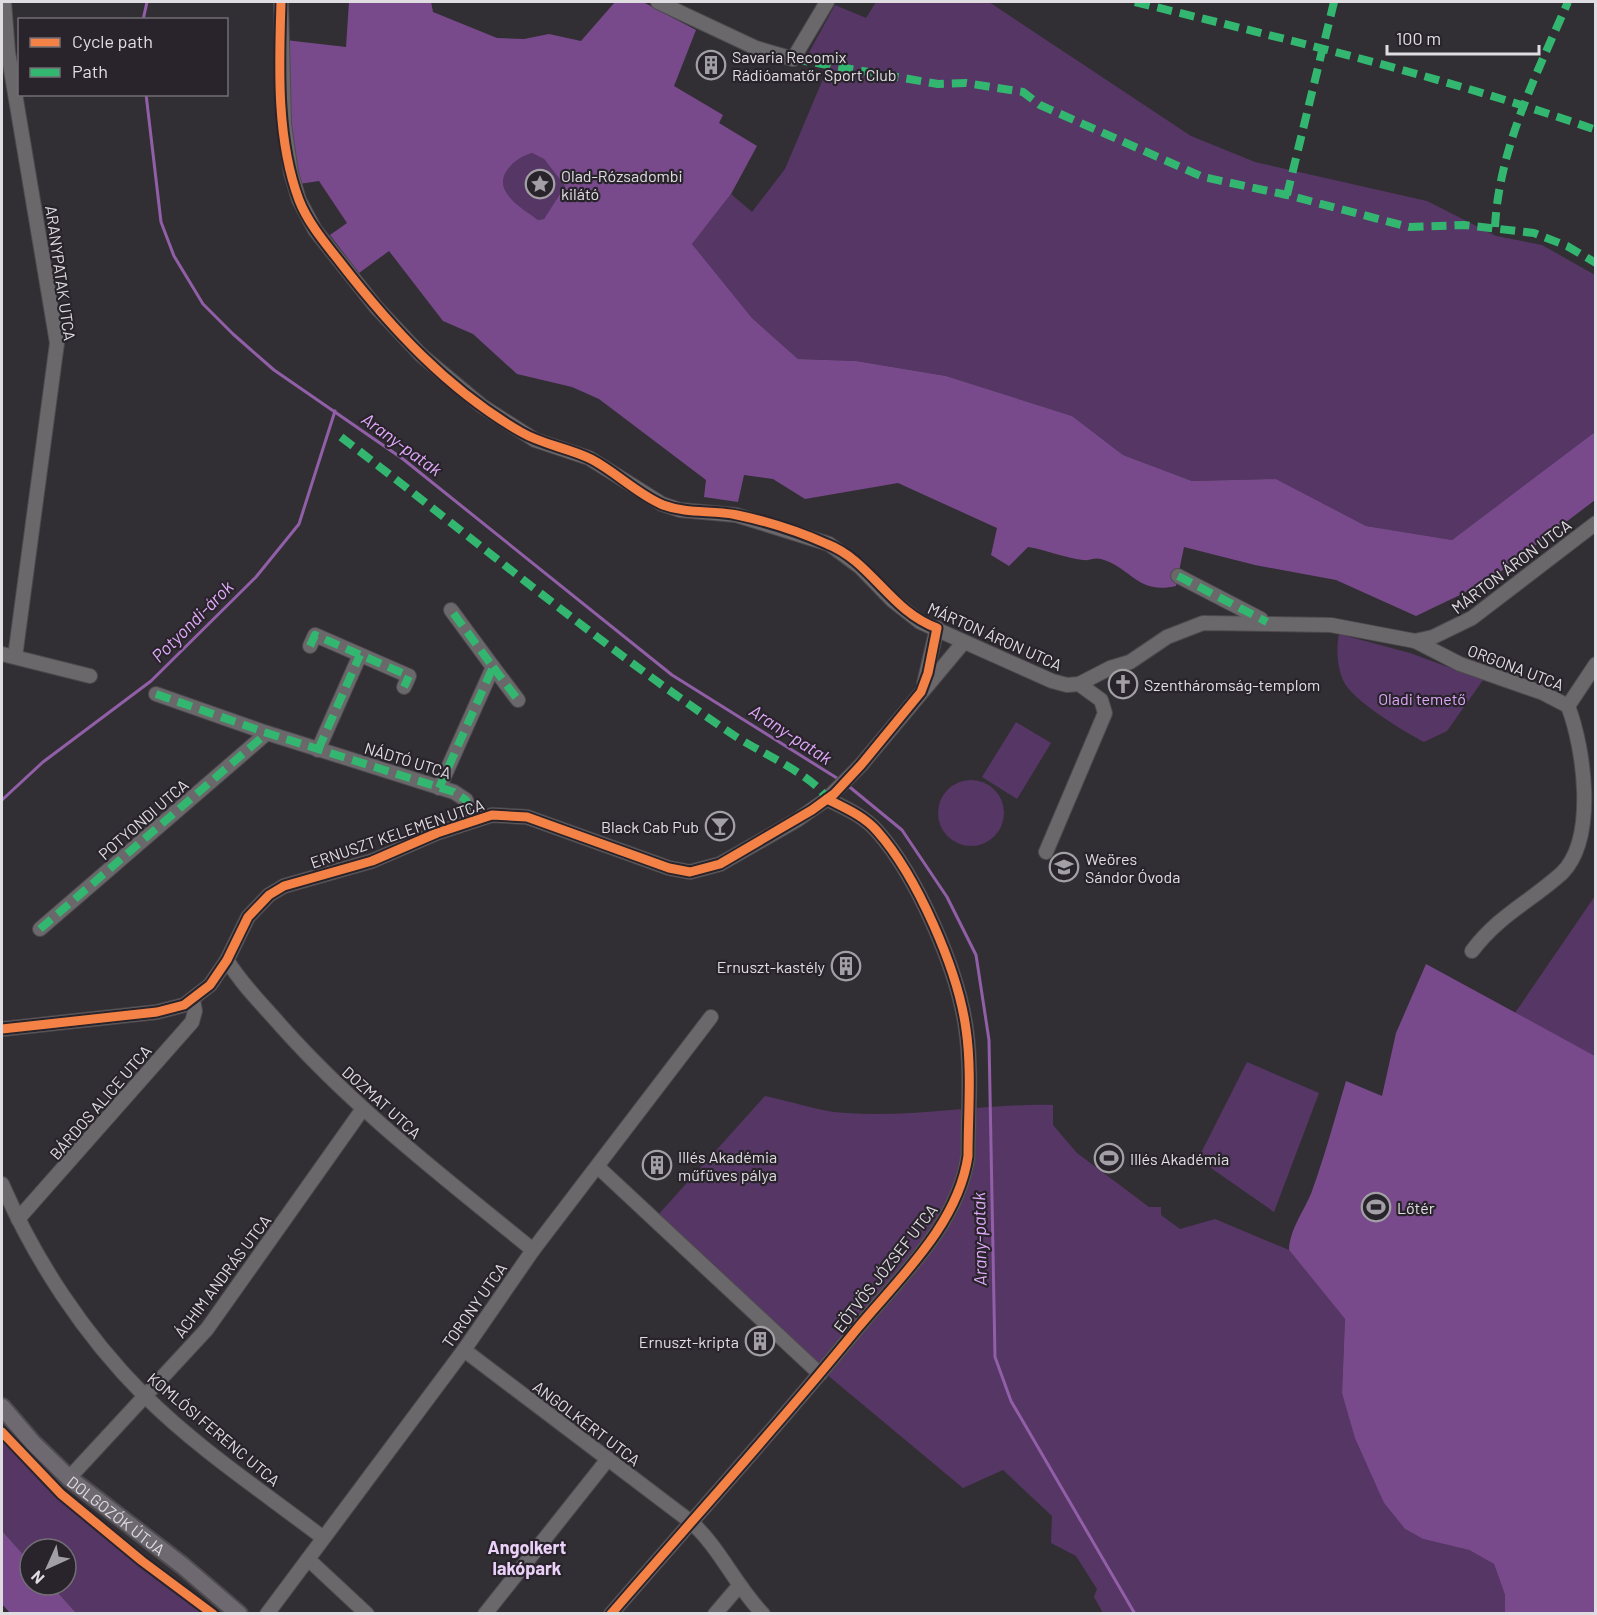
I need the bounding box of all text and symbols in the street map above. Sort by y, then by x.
legend [18,18,228,96]
scale bar [1387,18,1538,56]
text: 100 m [1396,27,1441,49]
text: Cycle path [72,30,153,52]
place label: Savaria Recomix Rádióamatőr Sport Club [732,47,897,84]
building icon: Savaria Recomix Rádióamatőr Sport Club [695,49,727,81]
text: Path [72,60,108,82]
place label: Olad-Rózsadombi kilátó [561,166,683,203]
place icon: Olad-Rózsadombi kilátó [524,168,556,200]
street label: ARANYPATAK UTCA [42,204,80,342]
water label: Arany-patak [358,408,447,481]
street label: MÁRTON ÁRON UTCA [1447,515,1575,617]
water label: Potyondi-árok [147,575,238,666]
street label: MÁRTON ÁRON UTCA [925,598,1065,674]
street label: ORGONA UTCA [1465,640,1567,694]
church icon: Szentháromság-templom [1107,668,1139,700]
place label: Szentháromság-templom [1144,675,1320,694]
park label: Oladi temető [1378,689,1466,708]
water label: Arany-patak [746,699,837,769]
street label: NÁDTÓ UTCA [362,738,454,782]
street label: POTYONDI UTCA [94,775,192,863]
street label: ERNUSZT KELEMEN UTCA [308,794,487,872]
bar icon: Black Cab Pub [704,810,736,842]
place label: Black Cab Pub [601,817,699,836]
place label: Weöres Sándor Óvoda [1085,849,1180,886]
school or university icon: Weöres Sándor Óvoda [1048,851,1080,883]
building icon: Ernuszt-kastély [830,950,862,982]
place label: Ernuszt-kastély [717,957,826,976]
street label: BÁRDOS ALICE UTCA [45,1041,155,1163]
street label: DOZMAT UTCA [339,1062,425,1142]
sports icon: Illés Akadémia [1093,1142,1125,1174]
place label: Illés Akadémia műfüves pálya [678,1147,777,1184]
building icon: Illés Akadémia műfüves pálya [641,1149,673,1181]
place label: Illés Akadémia [1130,1149,1229,1168]
sports icon: Lőtér [1360,1191,1392,1223]
water label: Arany-patak [967,1192,991,1286]
place label: Lőtér [1397,1198,1435,1217]
street label: EÖTVÖS JÓZSEF UTCA [829,1200,941,1336]
street label: ÁCHIM ANDRÁS UTCA [170,1211,275,1341]
street label: TORONY UTCA [438,1259,510,1351]
building icon: Ernuszt-kripta [744,1325,776,1357]
place label: Ernuszt-kripta [639,1332,739,1351]
street label: KOMLÓSI FERENC UTCA [144,1368,284,1490]
street label: ANGOLKERT UTCA [530,1377,644,1470]
street label: DOLGOZÓK ÚTJA [64,1471,170,1559]
district label: Angolkert lakópark [488,1536,567,1579]
north arrow [18,1537,78,1597]
text: N [27,1567,48,1588]

